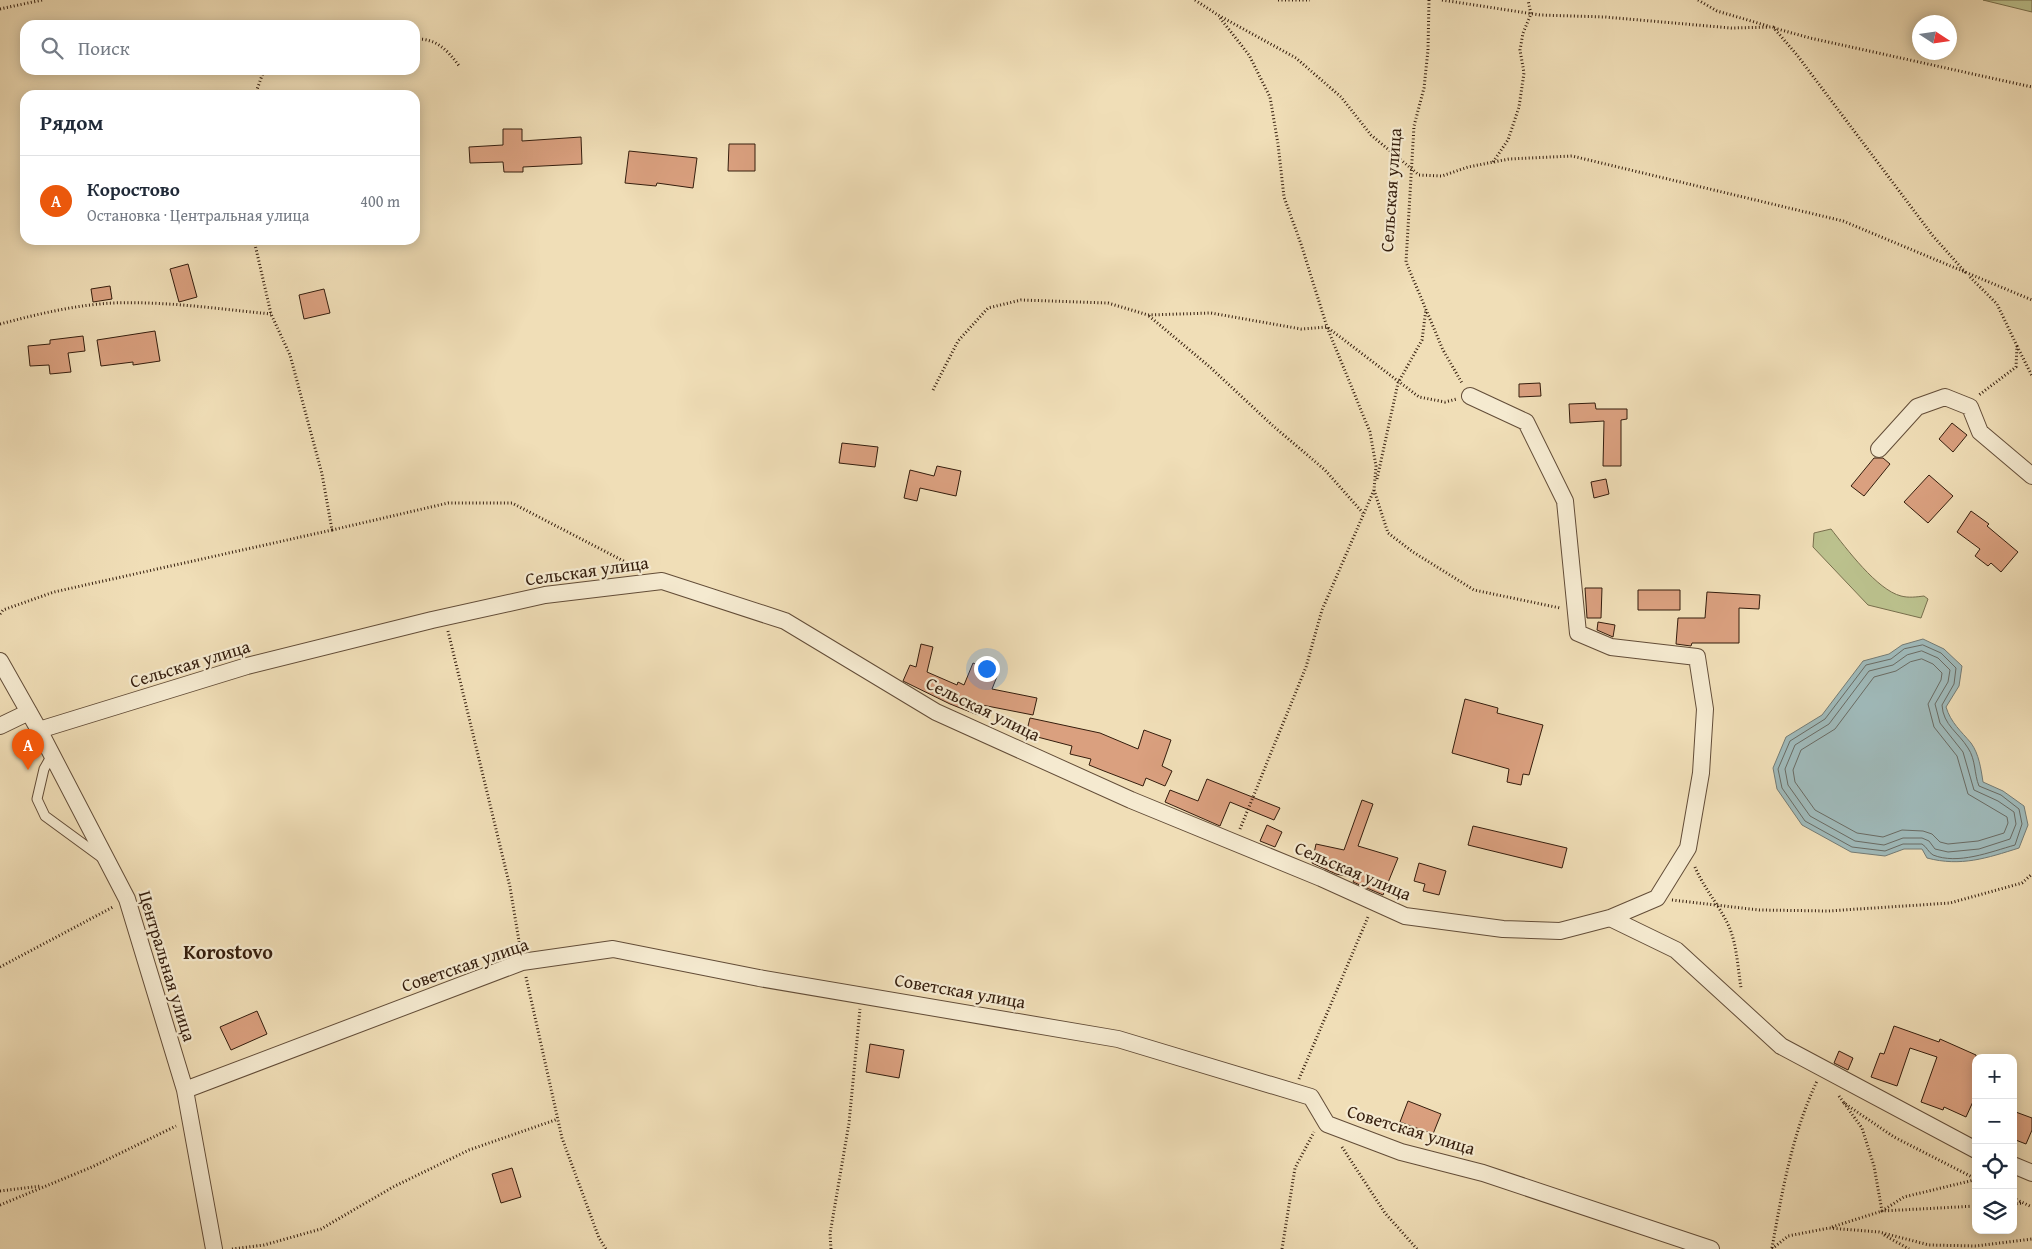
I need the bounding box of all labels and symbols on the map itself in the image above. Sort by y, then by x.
north arrow [1912,15,1957,60]
street label: Сельская улица [1373,127,1408,253]
street label: Сельская улица [524,548,651,593]
street label: Сельская улица [126,632,254,695]
your location [974,656,1000,682]
street label: Сельская улица [921,669,1045,748]
pin: A [12,729,44,770]
street label: Сельская улица [1291,834,1416,907]
street label: Центральная улица [132,887,203,1045]
street label: Советская улица [398,930,532,999]
district label: Korostovo [183,937,273,966]
street label: Советская улица [892,966,1028,1015]
street label: Советская улица [1344,1097,1479,1162]

